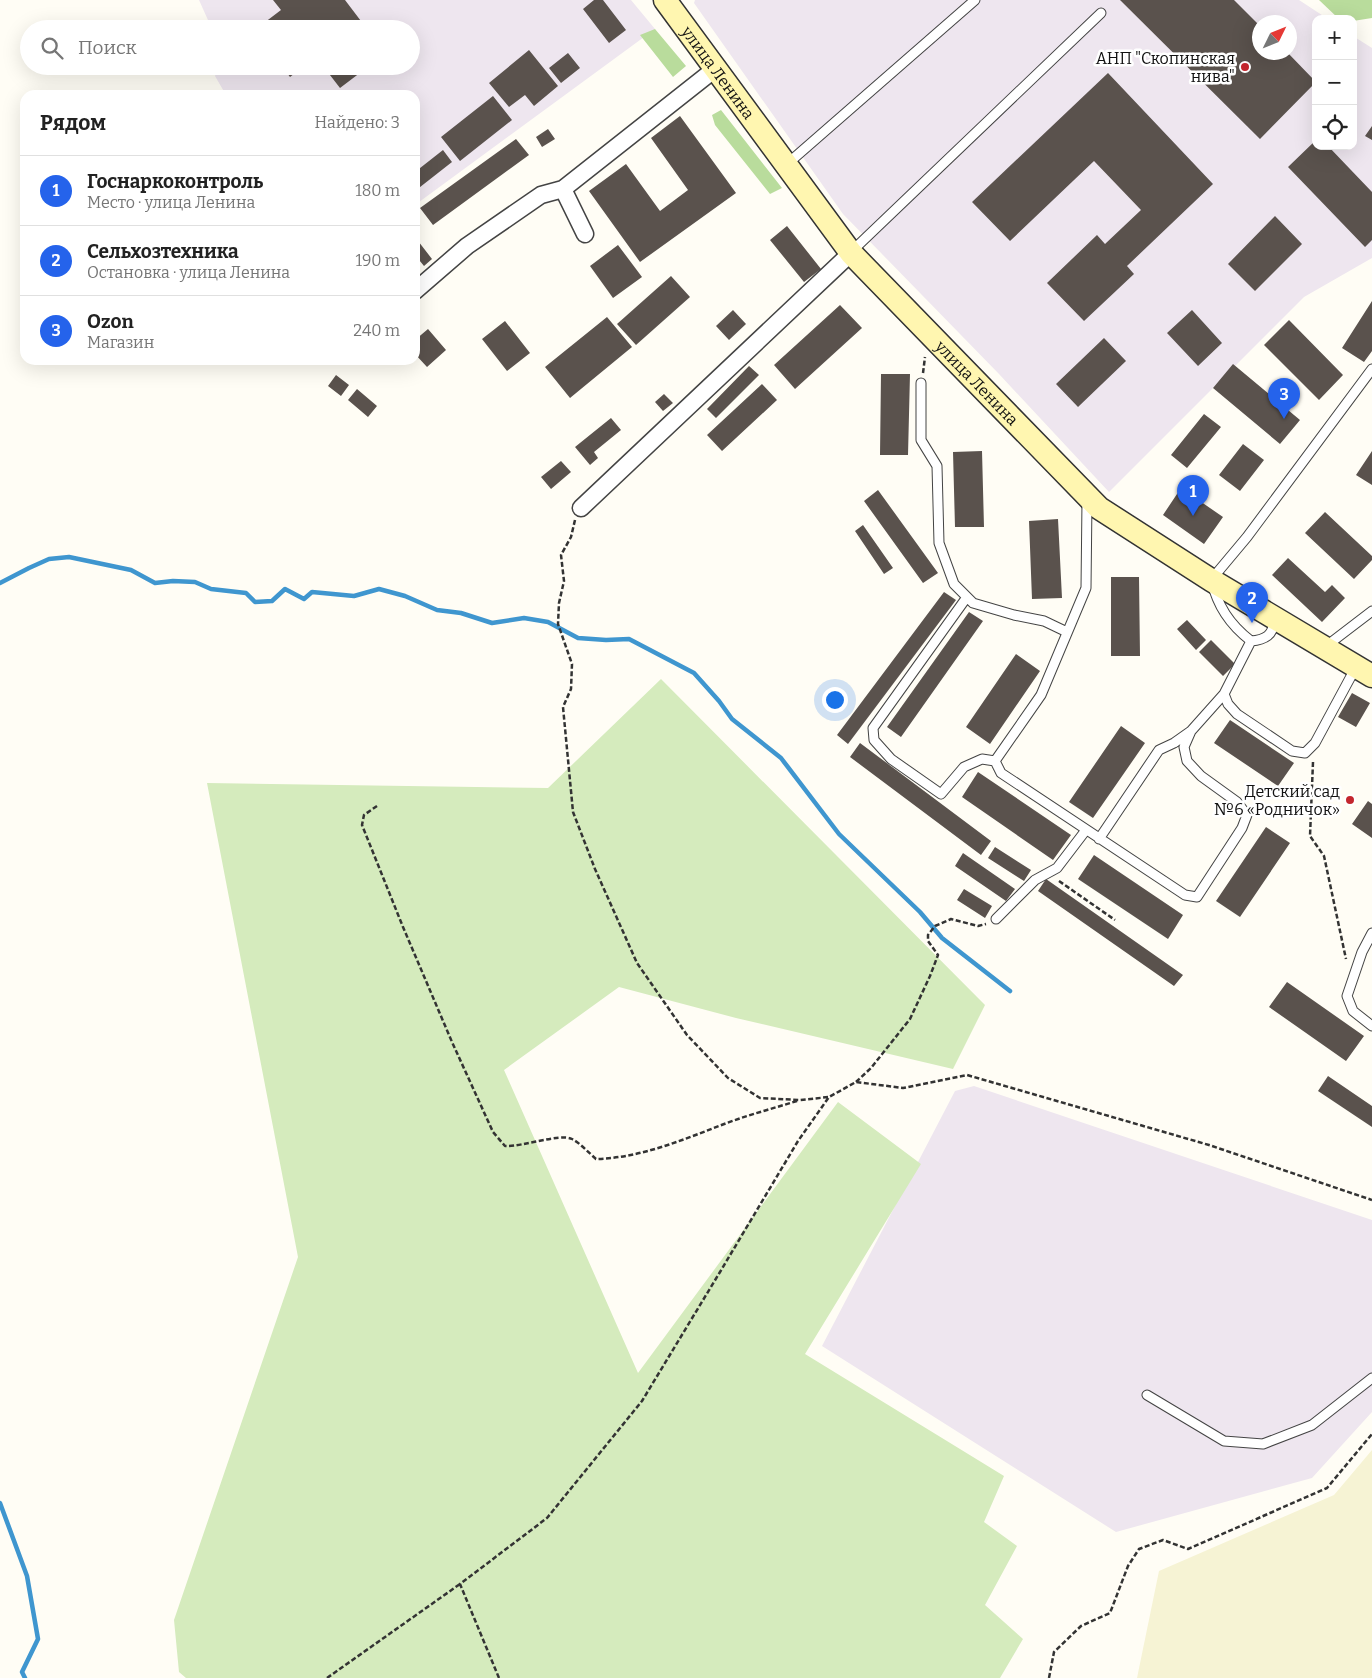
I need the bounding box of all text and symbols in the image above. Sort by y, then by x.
north arrow [1252,15,1297,60]
map controls [1312,15,1357,150]
button: + [1312,15,1357,60]
search box [20,20,420,75]
street label: улица Ленина [677,22,758,123]
icon: search [38,34,66,62]
text: Поиск [78,36,137,59]
place label: АНП "Скопинская нива" [1096,49,1235,86]
button: − [1312,60,1357,105]
marker: АНП "Скопинская нива" [1239,61,1251,73]
button: locate [1312,105,1357,150]
text: Рядом [40,110,106,136]
text: Найдено: 3 [315,113,400,132]
text: Госнаркоконтроль [87,170,263,193]
text: 1 [53,181,59,200]
text: 180 m [355,181,400,200]
text: Место · улица Ленина [87,193,255,212]
text: Сельхозтехника [87,240,239,263]
text: 2 [51,251,61,270]
text: 190 m [355,251,400,270]
text: Остановка · улица Ленина [87,263,290,282]
text: Ozon [87,310,134,333]
text: 3 [51,321,61,340]
text: 240 m [353,321,400,340]
text: Магазин [87,333,154,352]
street label: улица Ленина [931,336,1022,430]
pin: 3 [1268,378,1300,419]
pin: 1 [1177,475,1209,516]
pin: 2 [1236,582,1268,623]
your location [822,687,848,713]
place label: Детский сад №6 «Родничок» [1214,782,1340,819]
marker: Детский сад №6 «Родничок» [1344,794,1356,806]

